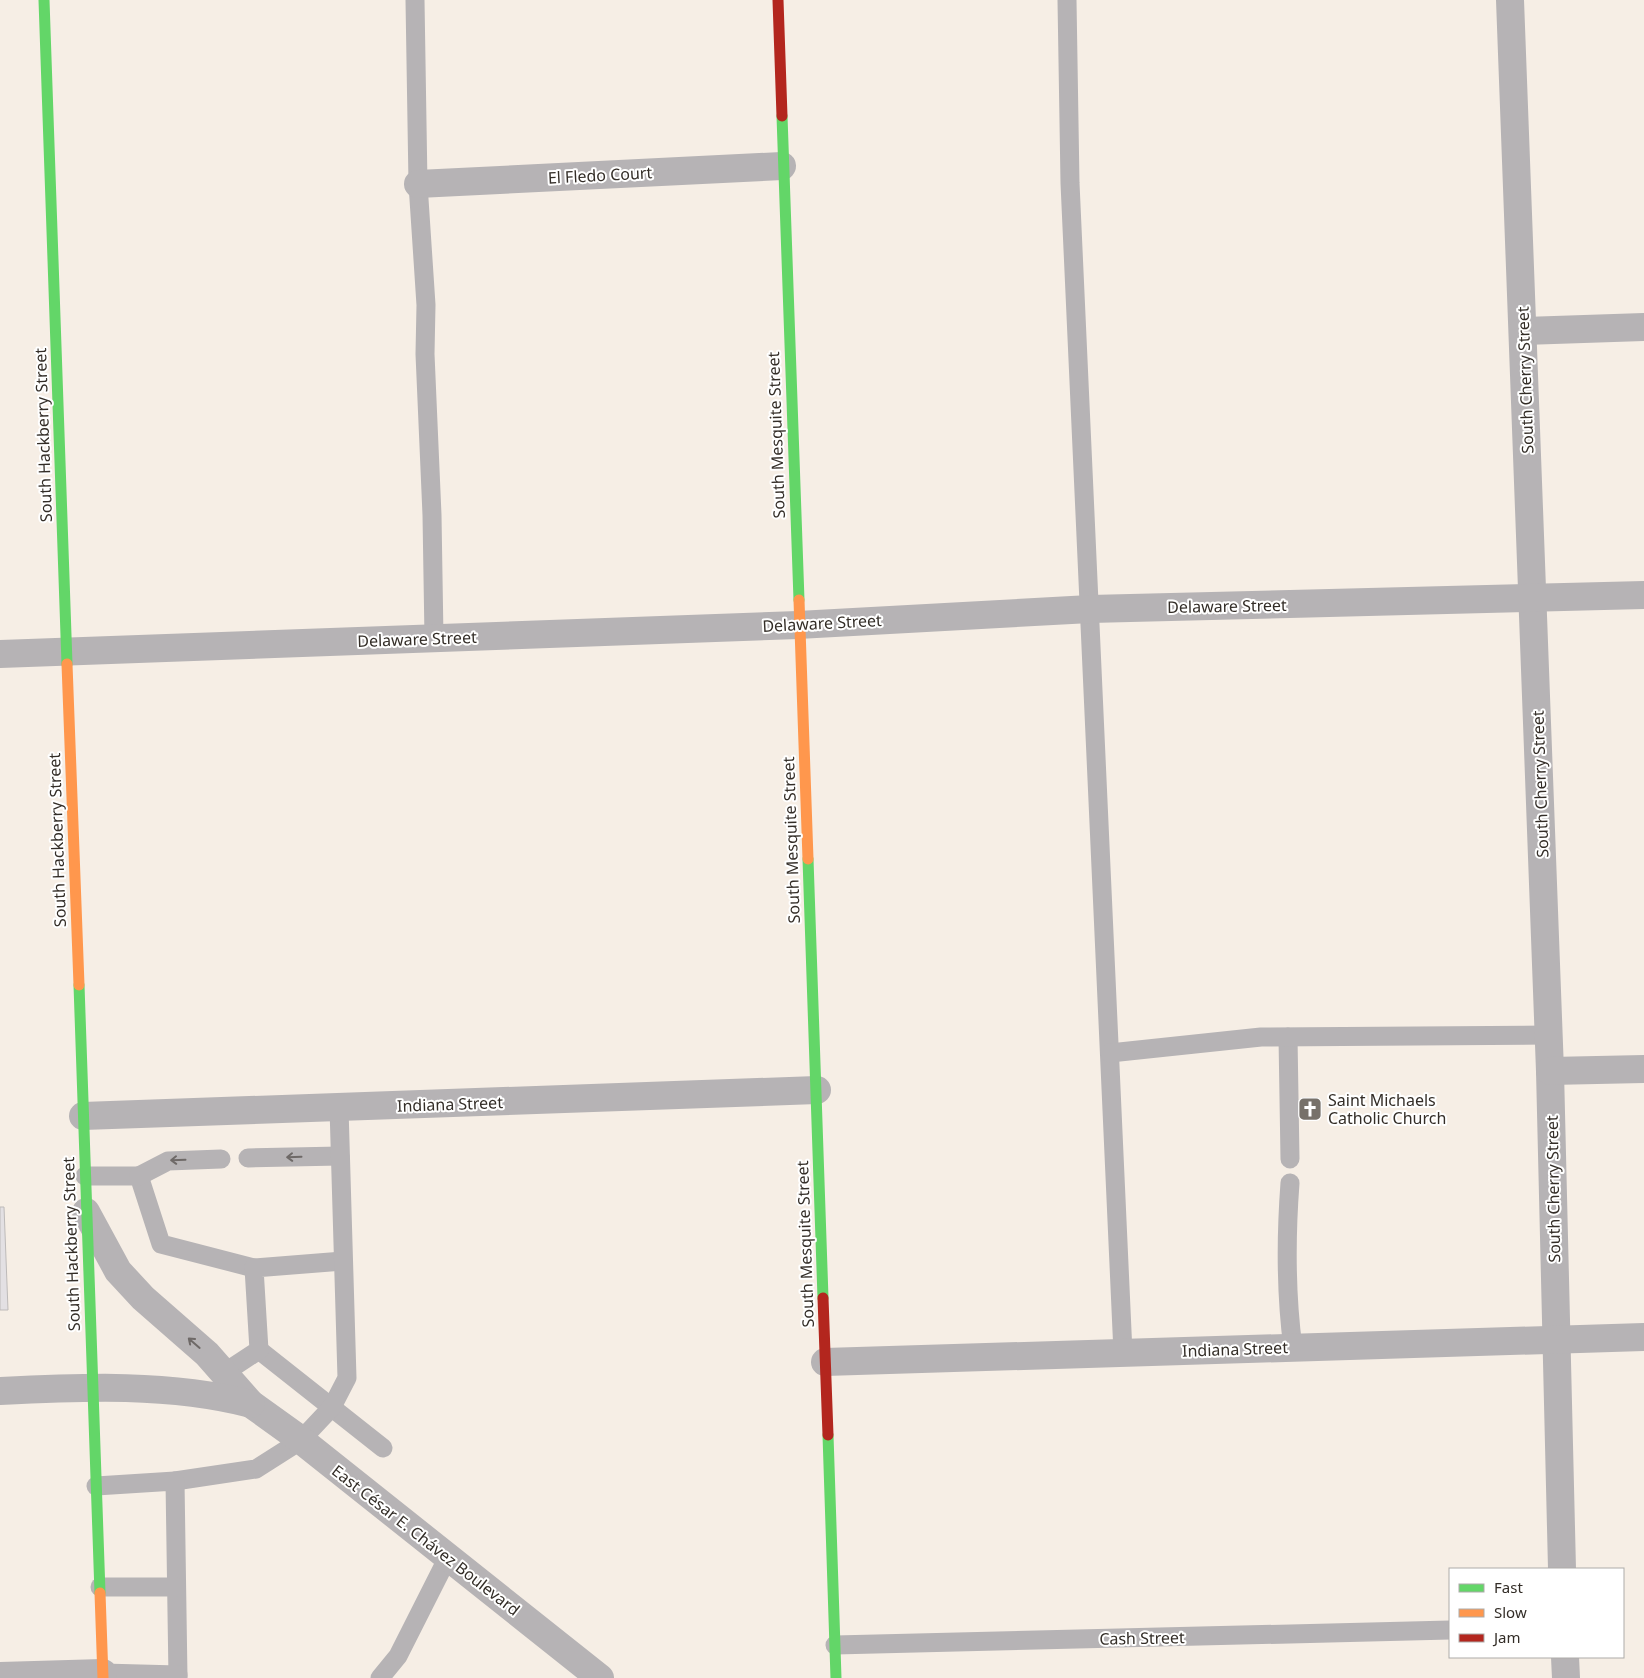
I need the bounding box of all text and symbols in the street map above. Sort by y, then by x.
street label: El Fledo Court [547,161,653,189]
street label: South Cherry Street [1511,306,1539,454]
street label: South Hackberry Street [29,347,57,522]
street label: South Mesquite Street [762,351,790,519]
street label: Delaware Street [1167,594,1287,618]
street label: Delaware Street [762,609,882,637]
street label: Delaware Street [357,626,477,652]
street label: South Cherry Street [1526,710,1554,858]
street label: South Hackberry Street [43,752,71,927]
street label: South Mesquite Street [777,756,805,924]
place label: Saint Michaels Catholic Church [1328,1089,1446,1129]
street label: Indiana Street [397,1091,504,1117]
church icon: Saint Michaels Catholic Church [1297,1096,1323,1122]
street label: South Cherry Street [1541,1115,1565,1263]
one-way arrow [286,1152,302,1162]
one-way arrow [171,1155,187,1165]
street label: South Hackberry Street [57,1156,85,1331]
street label: South Mesquite Street [791,1160,819,1328]
street label: Indiana Street [1182,1336,1289,1362]
one-way arrow [187,1337,200,1348]
street label: East César E. Chávez Boulevard [327,1460,525,1620]
legend [1449,1568,1624,1658]
text: Fast [1494,1577,1523,1597]
text: Slow [1494,1602,1527,1622]
street label: Cash Street [1099,1626,1185,1650]
text: Jam [1492,1627,1521,1647]

